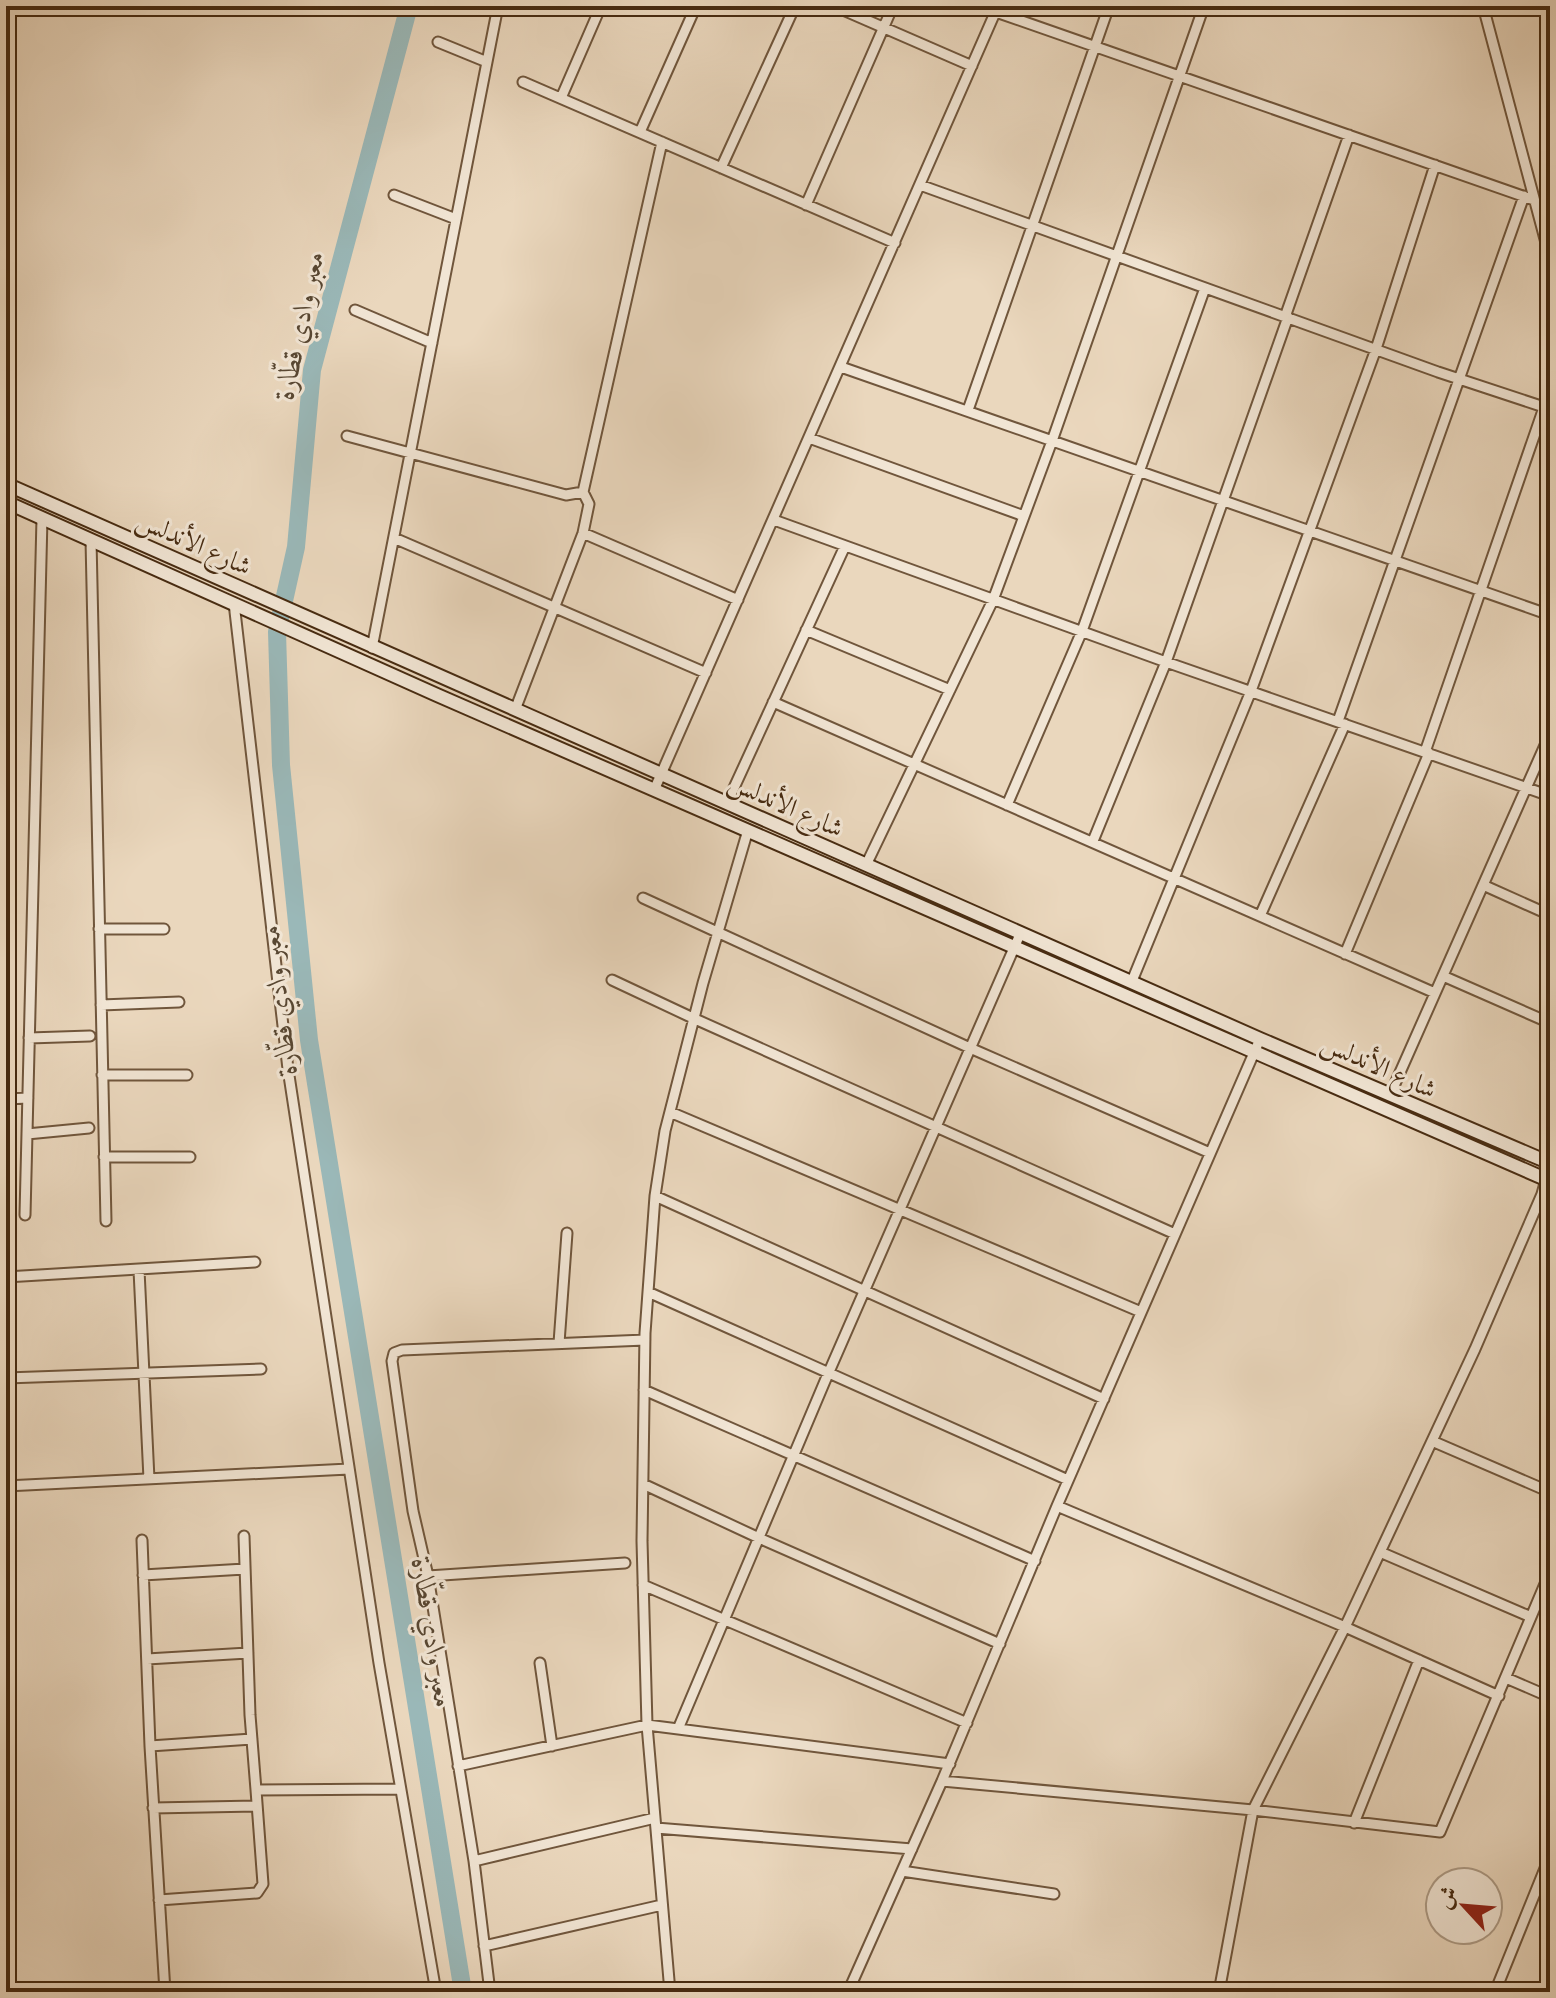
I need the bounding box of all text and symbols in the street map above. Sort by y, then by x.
water label: معبر وادي قطّارة [264,247,337,405]
street label: شارع الأندلس [129,501,258,588]
street label: شارع الأندلس [721,763,850,850]
water label: معبر وادي قطّارة [249,922,310,1079]
street label: شارع الأندلس [1314,1024,1443,1111]
water label: معبر وادي قطّارة [399,1554,464,1711]
north arrow [1424,1866,1504,1946]
text: ش [1430,1882,1463,1913]

